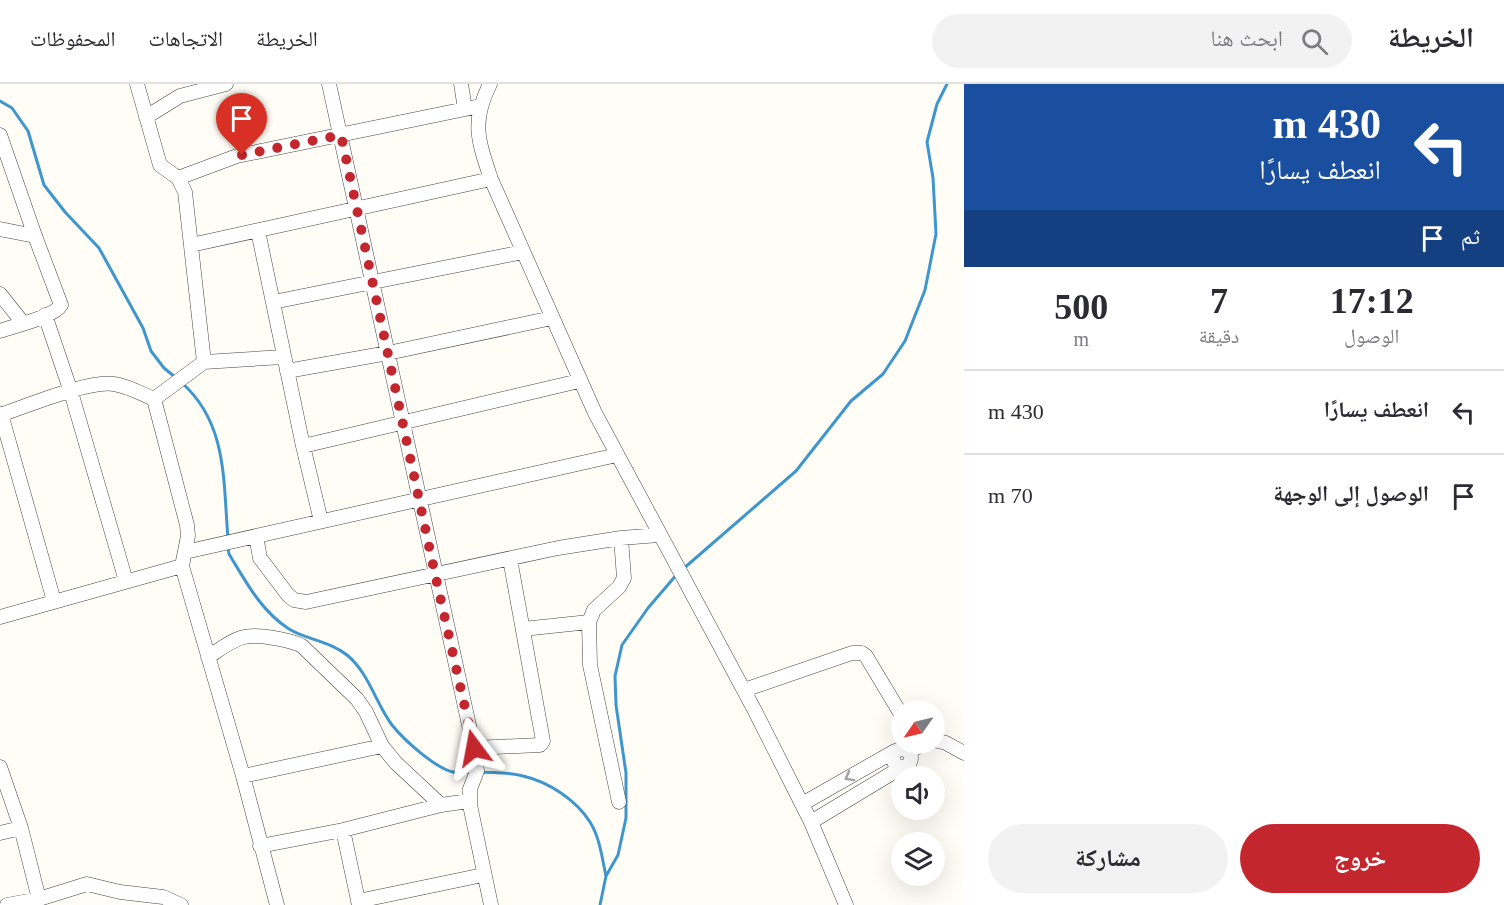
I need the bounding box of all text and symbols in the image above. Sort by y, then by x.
search box [932,14,1352,68]
text: الخريطة [1388,22,1474,53]
icon: search [1298,25,1331,58]
text: ابحث هنا [1211,26,1283,51]
text: المحفوظات [30,27,115,51]
text: الاتجاهات [148,27,223,51]
text: الخريطة [256,27,318,51]
pin [216,93,267,155]
text: 430 m [1273,101,1381,147]
icon: arrive [225,102,258,135]
icon: left [1402,108,1480,186]
text: انعطف يسارًا [1259,155,1381,185]
icon: arrive [1416,222,1449,255]
text: ثم [1461,224,1480,249]
text: 7 [1210,281,1228,321]
text: 17:12 [1330,281,1414,321]
text: 500 [1054,287,1108,327]
text: دقيقة [1199,325,1239,347]
text: الوصول [1344,325,1399,347]
text: m [1074,328,1089,350]
icon: left [1447,396,1480,429]
text: انعطف يسارًا [1324,397,1429,422]
text: 430 m [988,399,1044,424]
icon: arrive [1447,480,1480,513]
text: الوصول إلى الوجهة [1273,481,1429,506]
text: 70 m [988,483,1033,508]
north arrow [891,700,945,754]
map controls [891,700,945,886]
position arrow [442,716,506,780]
button: sound [891,766,945,820]
one-way arrow [845,770,855,782]
button: مشاركة [988,824,1228,893]
button: خروج [1240,824,1480,893]
button: layers [891,832,945,886]

